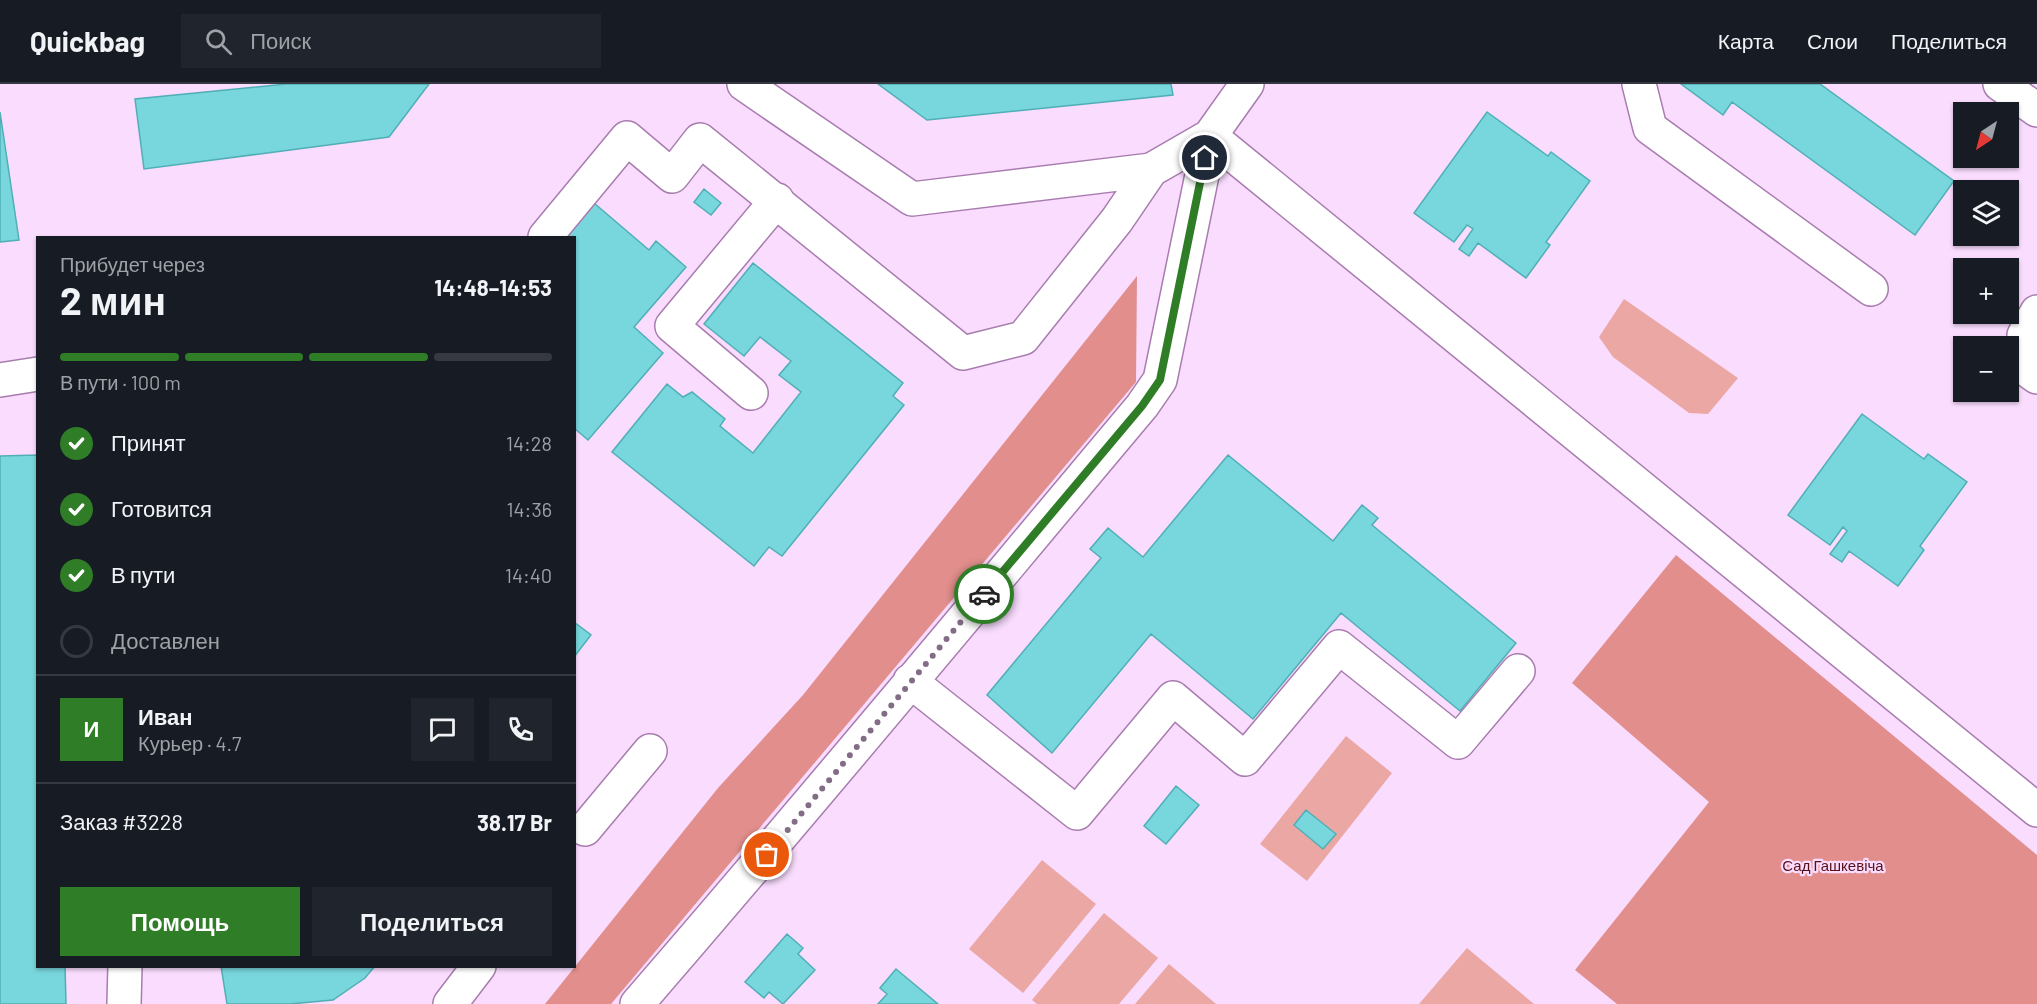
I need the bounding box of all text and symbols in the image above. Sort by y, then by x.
search box [181,14,601,68]
text: Quickbag [30,24,145,58]
icon: search [202,25,235,58]
text: Поиск [250,27,311,53]
text: Карта [1718,28,1774,53]
text: Слои [1807,28,1858,53]
text: Поделиться [1891,28,2007,53]
north arrow [1953,102,2019,168]
map controls [1953,102,2019,402]
pin [1179,132,1230,183]
icon: home [1188,141,1221,174]
button: layers [1953,180,2019,246]
text: Прибудет через [60,252,205,276]
button: + [1953,258,2019,324]
text: 14:48–14:53 [434,274,552,300]
text: 2 мин [60,276,166,323]
button: − [1953,336,2019,402]
text: В пути · 100 m [60,370,181,394]
icon: check [60,427,93,460]
text: Принят [111,429,185,455]
text: 14:28 [506,431,552,455]
icon: check [60,493,93,526]
text: Готовится [111,495,212,521]
text: 14:36 [507,497,552,521]
icon: check [60,559,93,592]
text: В пути [111,561,175,587]
text: 14:40 [505,563,552,587]
courier [954,564,1014,624]
icon: car [968,578,1001,611]
text: Доставлен [111,627,220,653]
button: chat [411,698,474,761]
button: phone [489,698,552,761]
text: Иван [138,703,193,729]
text: И [84,715,99,741]
text: Курьер · 4.7 [138,731,241,755]
text: Заказ #3228 [60,808,183,834]
text: 38.17 Br [477,809,552,835]
pin [741,829,792,880]
icon: bag [750,838,783,871]
park label: Сад Гашкевіча [1782,856,1884,874]
button: Помощь [60,887,300,956]
button: Поделиться [312,887,552,956]

